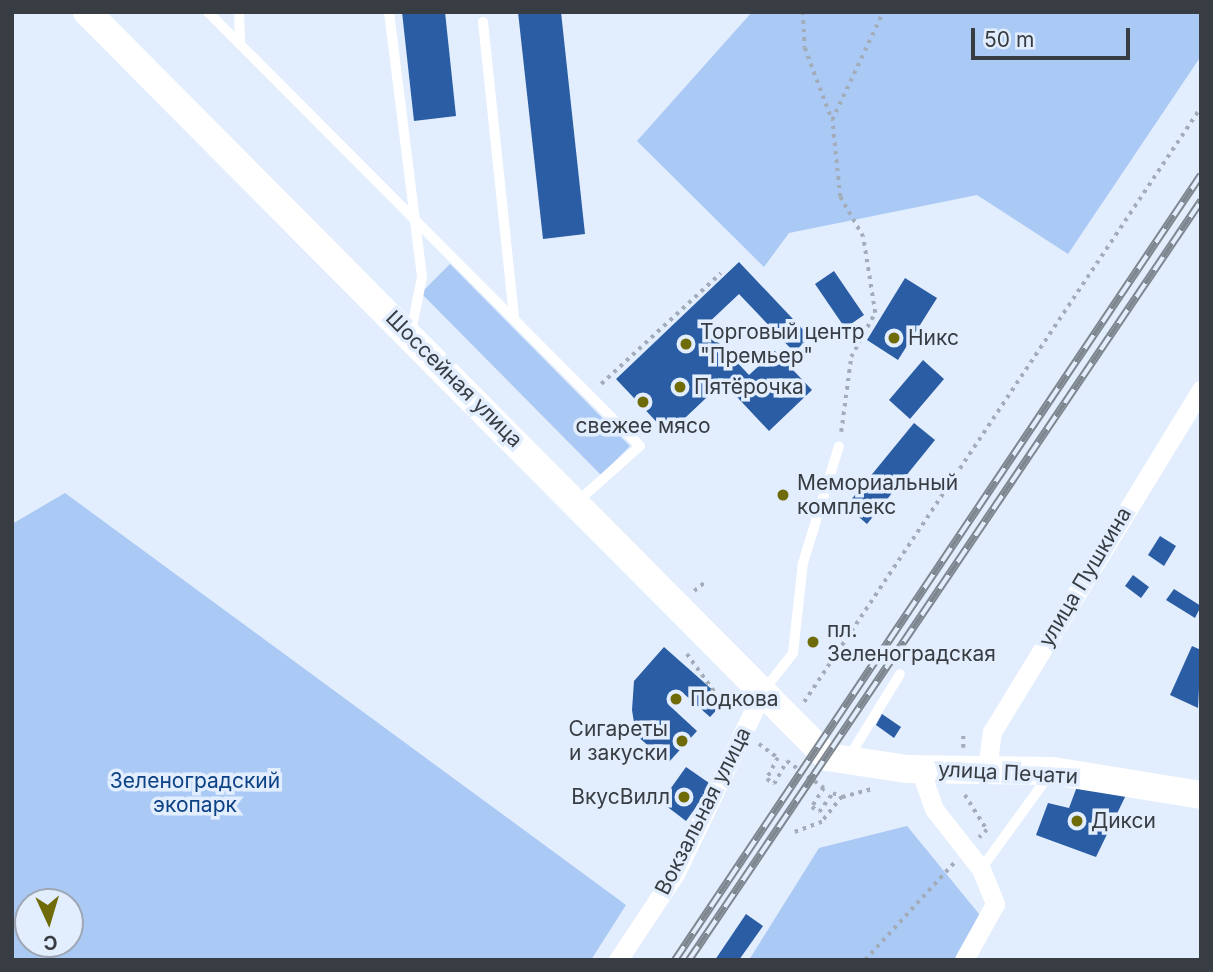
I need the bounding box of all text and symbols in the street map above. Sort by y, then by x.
scale bar [975,14,1134,58]
text: 50 m [984,27,1034,52]
street label: Шоссейная улица [380,305,528,453]
place label: Торговый центр "Премьер" [700,319,865,369]
place label: Никс [908,325,959,351]
marker: Никс [886,330,902,346]
marker: Торговый центр "Премьер" [678,336,694,352]
place label: Пятёрочка [694,374,804,400]
marker: Пятёрочка [672,379,688,395]
marker: свежее мясо [635,394,651,410]
place label: свежее мясо [576,413,710,439]
place label: Мемориальный комплекс [797,470,958,520]
marker: Мемориальный комплекс [775,487,791,503]
street label: улица Пушкина [1033,503,1137,651]
place label: пл. Зеленоградская [827,617,996,667]
marker: пл. Зеленоградская [805,634,821,650]
place label: Подкова [690,686,779,712]
marker: Подкова [668,691,684,707]
place label: Сигареты и закуски [569,716,668,766]
street label: Вокзальная улица [650,723,756,899]
marker: Сигареты и закуски [674,733,690,749]
street label: улица Печати [937,757,1079,789]
park label: Зеленоградский экопарк [110,768,280,818]
place label: ВкусВилл [571,784,670,810]
marker: ВкусВилл [676,789,692,805]
place label: Дикси [1091,808,1156,834]
marker: Дикси [1069,813,1085,829]
north arrow [14,888,84,958]
text: С [43,930,58,954]

